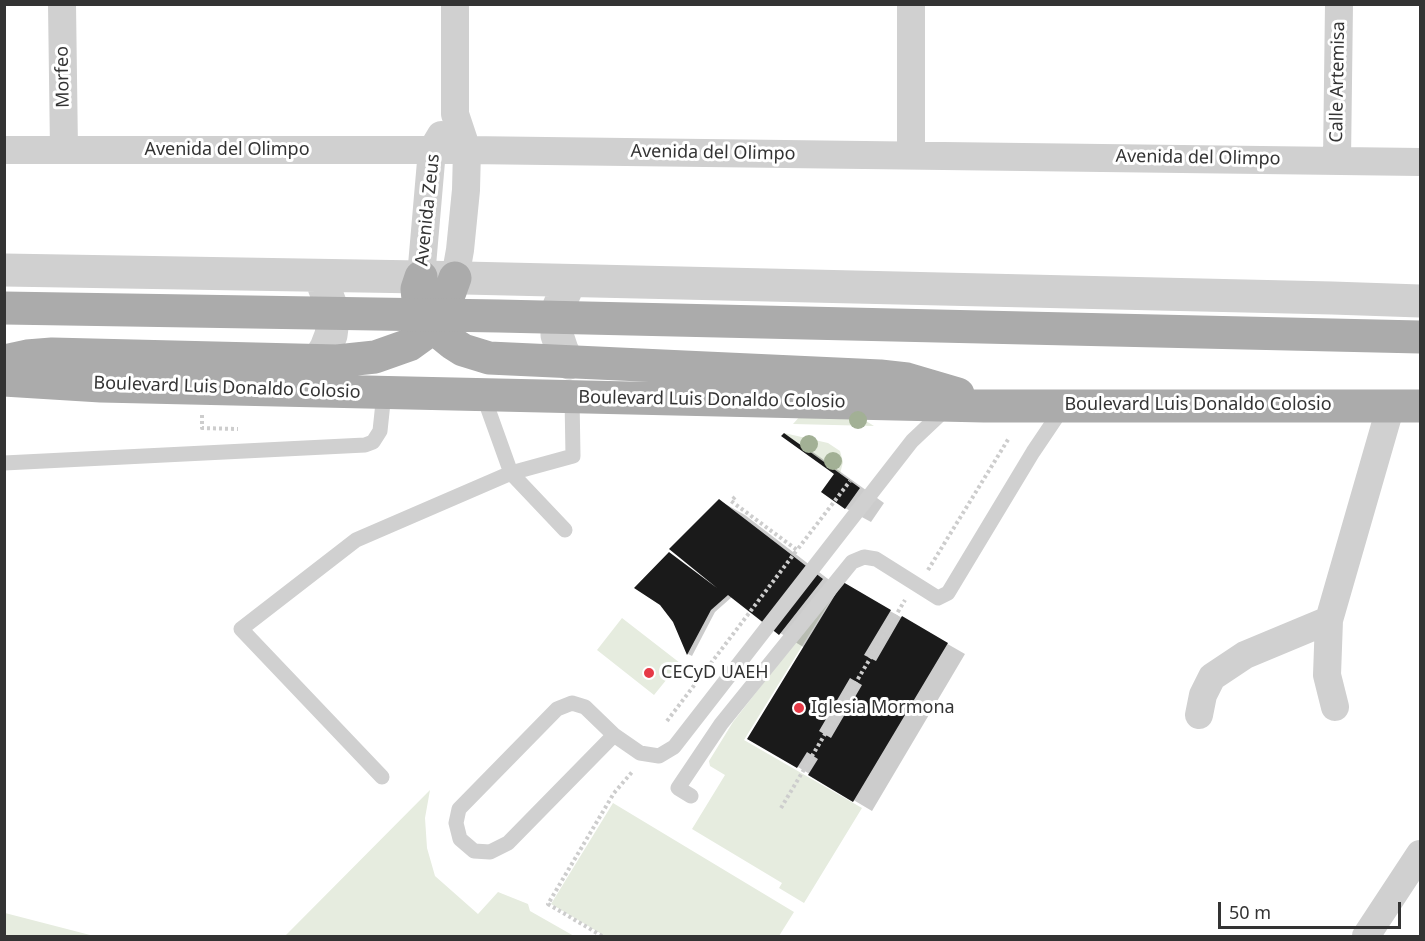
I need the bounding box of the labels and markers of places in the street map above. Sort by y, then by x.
place label: CECyD UAEH [661,662,769,684]
marker: CECyD UAEH [642,666,656,680]
place label: Iglesia Mormona [811,697,955,719]
marker: Iglesia Mormona [792,701,806,715]

